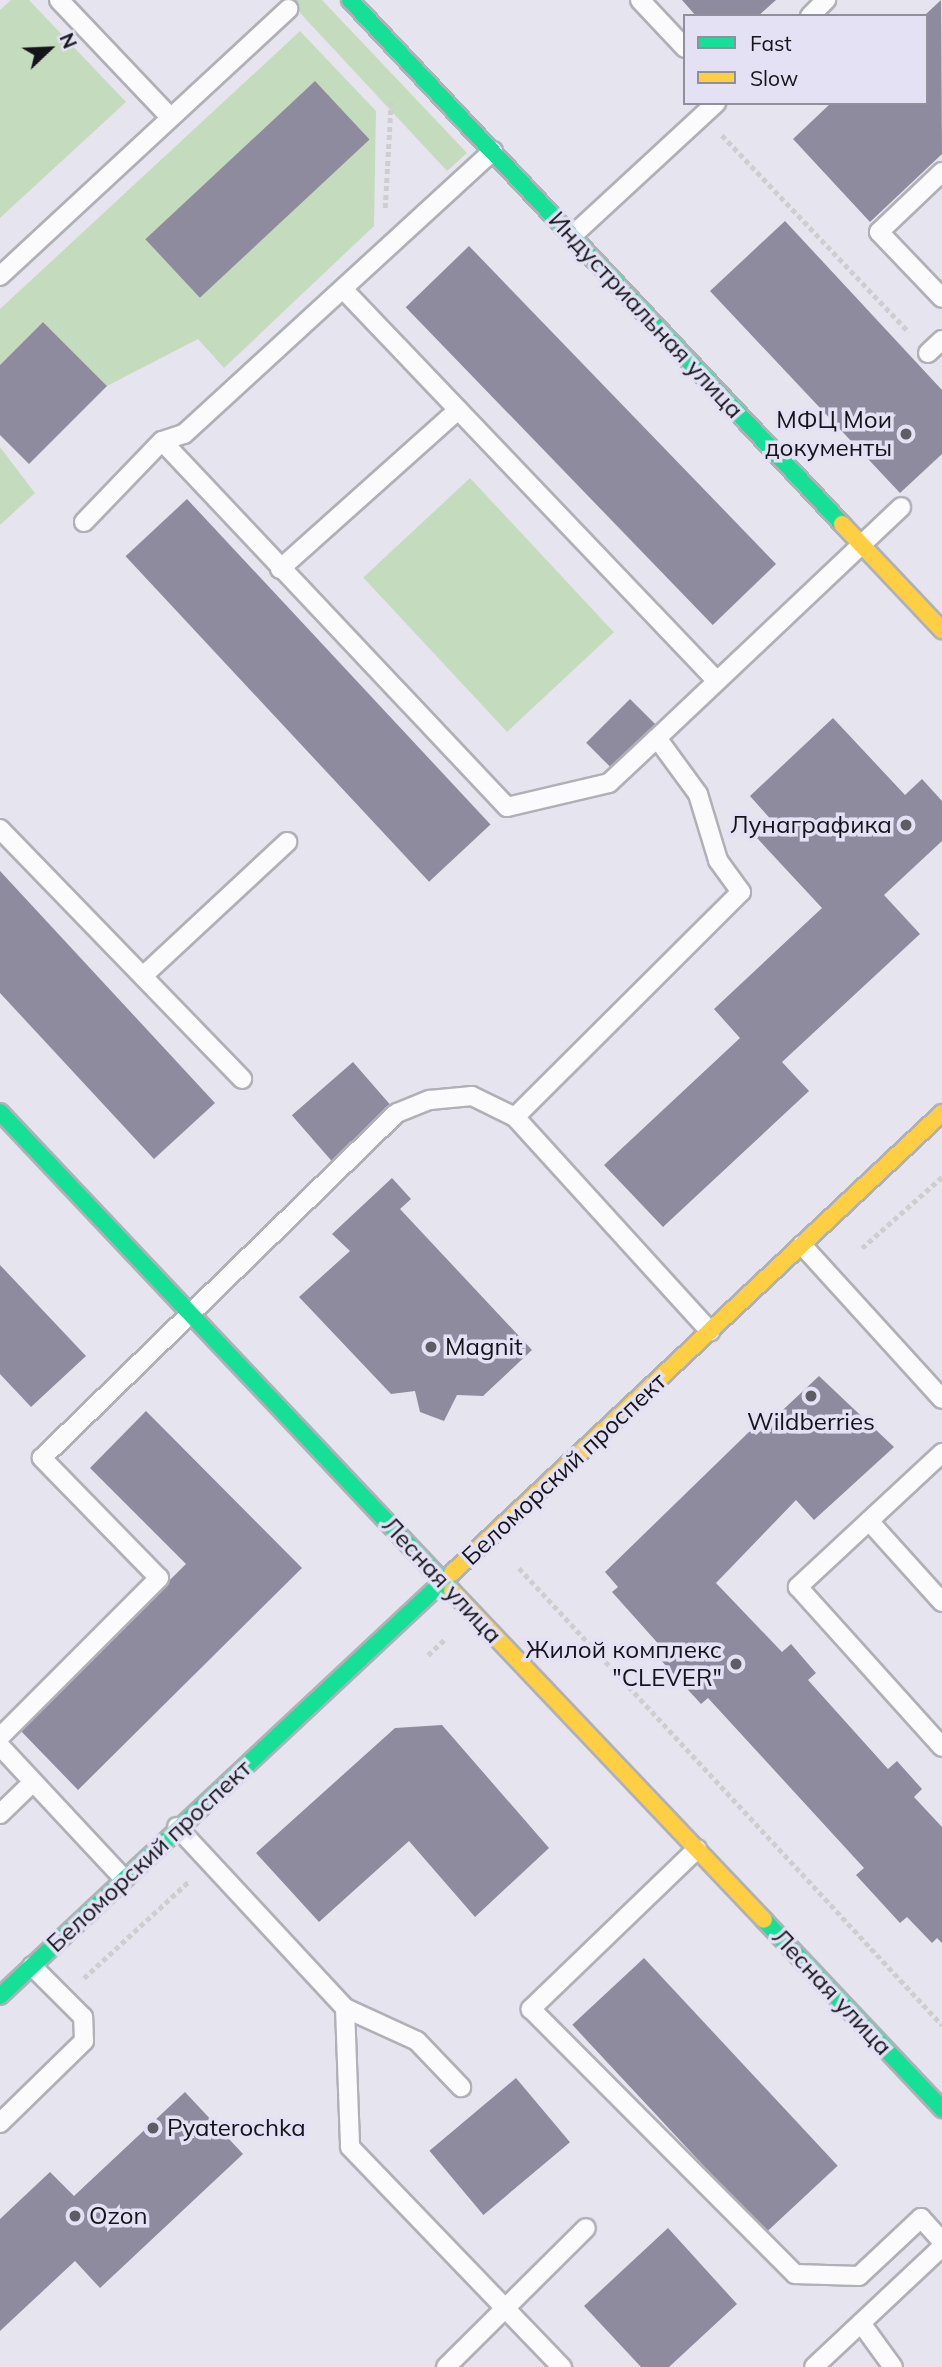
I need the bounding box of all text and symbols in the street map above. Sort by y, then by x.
north arrow [14,14,84,84]
legend [683,14,928,105]
text: N [54,29,82,52]
text: Fast [750,30,792,56]
text: Slow [750,65,798,91]
street label: Индустриальная улица [543,206,749,424]
place label: МФЦ Мои документы [765,406,892,462]
marker: МФЦ Мои документы [898,426,914,442]
place label: Лунаграфика [730,811,892,839]
marker: Лунаграфика [898,817,914,833]
place label: Magnit [445,1333,523,1361]
marker: Magnit [423,1339,439,1355]
street label: Беломорский проспект [456,1367,672,1571]
marker: Wildberries [803,1388,819,1404]
place label: Wildberries [747,1408,875,1436]
street label: Лесная улица [376,1511,508,1649]
place label: Жилой комплекс "СLEVER" [526,1636,722,1692]
marker: Жилой комплекс "СLEVER" [728,1656,744,1672]
street label: Беломорский проспект [41,1754,257,1958]
street label: Лесная улица [766,1923,898,2061]
place label: Pyaterochka [167,2114,306,2142]
marker: Pyaterochka [145,2120,161,2136]
place label: Ozon [89,2202,148,2230]
marker: Ozon [67,2208,83,2224]

